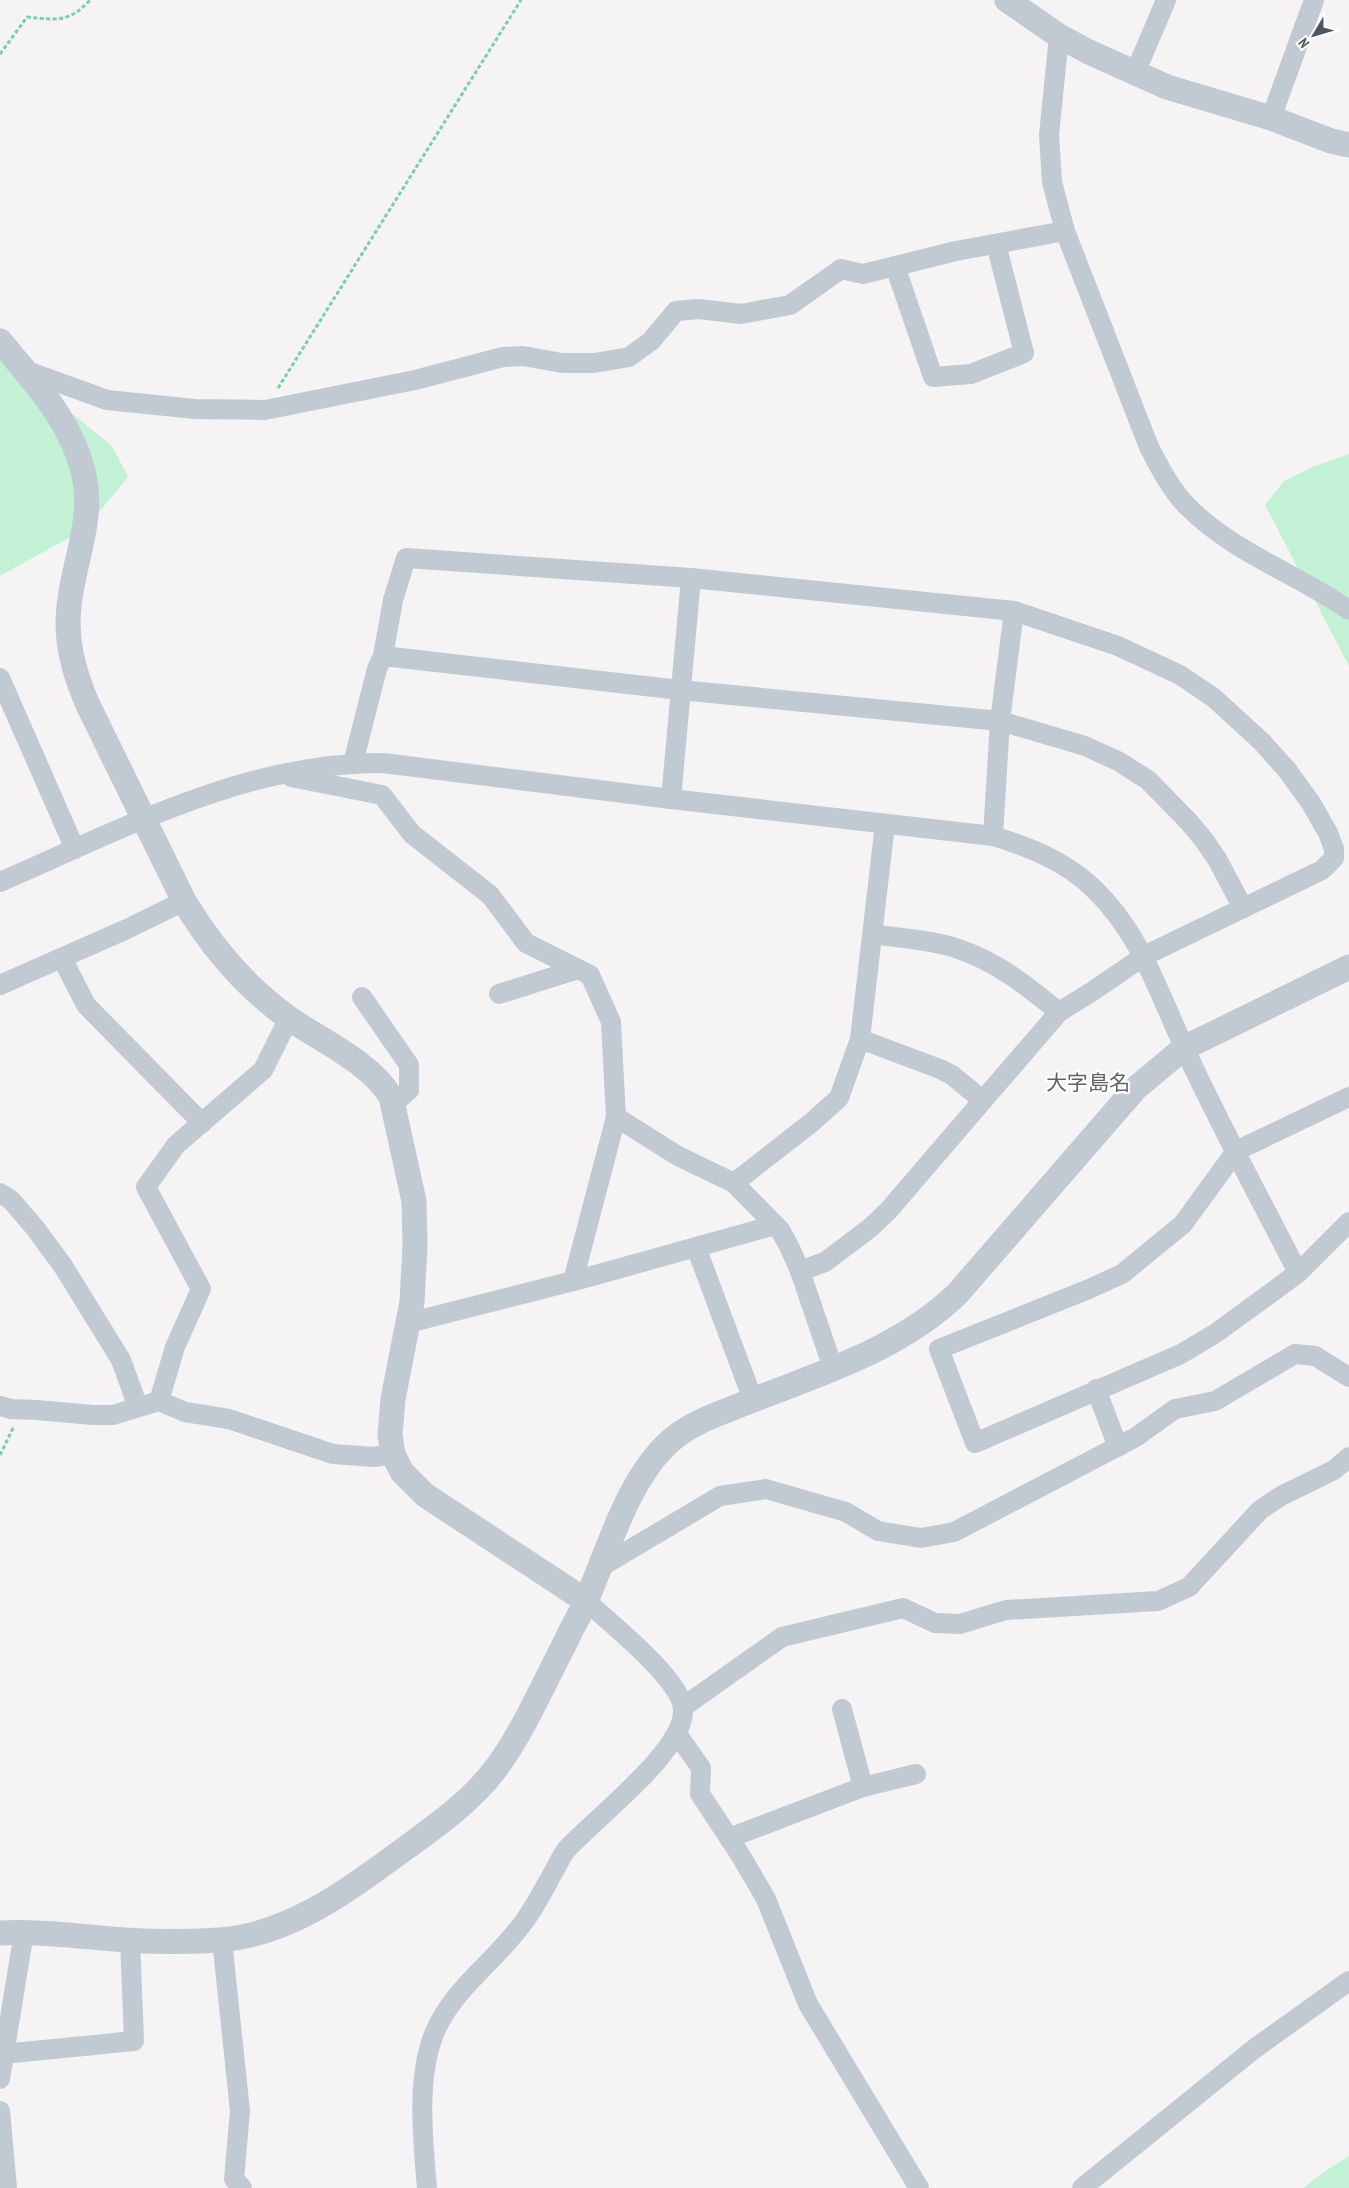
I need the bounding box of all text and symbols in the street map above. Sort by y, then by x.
north arrow [1289,10,1339,60]
text: N [1294,34,1313,52]
district label: 大字島名 [1046,1069,1130,1096]

